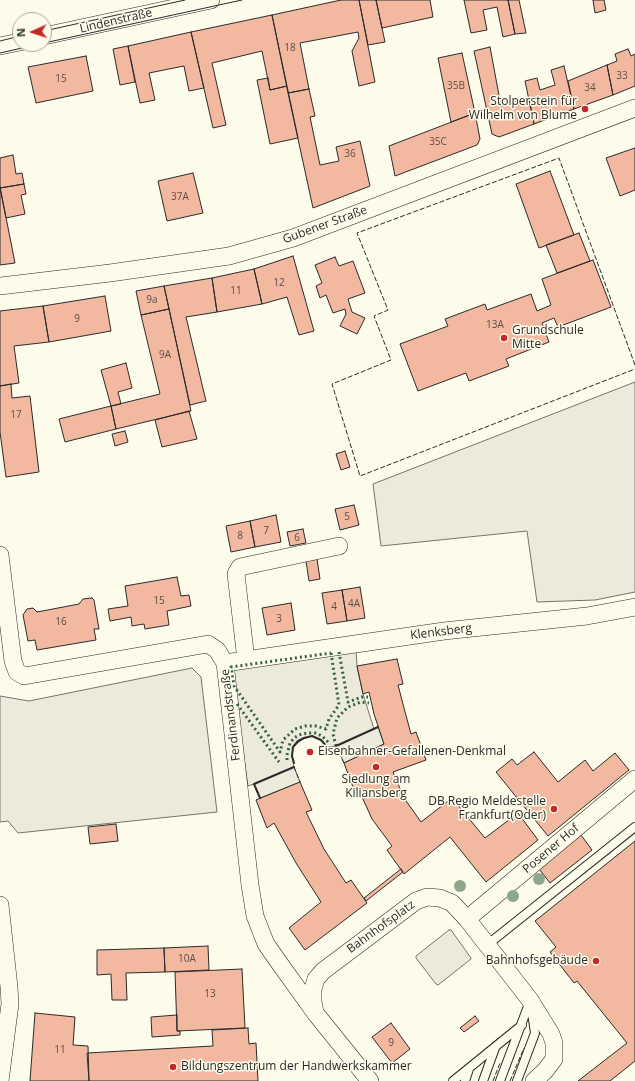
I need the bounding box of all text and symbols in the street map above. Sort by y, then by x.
street label: Lindenstraße [78,6,154,36]
north arrow [12,12,52,52]
text: N [13,28,28,37]
house number: 18 [284,42,296,54]
house number: 33 [616,70,628,82]
house number: 15 [55,73,67,85]
house number: 35B [447,80,465,92]
house number: 34 [584,82,596,94]
place label: Stolperstein für Wilhelm von Blume [469,95,577,123]
marker: Stolperstein für Wilhelm von Blume [580,104,590,114]
house number: 35C [429,136,447,148]
house number: 36 [344,148,356,160]
house number: 37A [171,191,189,203]
street label: Gubener Straße [281,203,369,247]
house number: 12 [273,277,285,289]
house number: 11 [230,285,242,297]
house number: 9a [146,294,158,306]
house number: 9 [74,313,80,325]
house number: 13A [486,319,504,331]
place label: Grundschule Mitte [512,324,584,352]
marker: Grundschule Mitte [499,333,509,343]
house number: 9A [159,349,171,361]
house number: 17 [10,409,22,421]
house number: 5 [344,511,350,523]
house number: 7 [263,525,269,537]
house number: 8 [237,530,243,542]
house number: 6 [294,532,300,544]
house number: 15 [153,595,165,607]
house number: 4A [348,598,360,610]
house number: 4 [331,601,337,613]
house number: 3 [276,613,282,625]
house number: 16 [55,616,67,628]
street label: Klenksberg [409,621,473,643]
street label: Ferdinandstraße [218,668,244,762]
place label: Eisenbahner-Gefallenen-Denkmal [318,745,506,759]
marker: Eisenbahner-Gefallenen-Denkmal [305,747,315,757]
marker: Siedlung am Kiliansberg [371,762,381,772]
place label: Siedlung am Kiliansberg [342,773,410,801]
place label: DB Regio Meldestelle Frankfurt(Oder) [428,795,546,823]
marker: DB Regio Meldestelle Frankfurt(Oder) [549,804,559,814]
street label: Posener Hof [520,821,582,877]
street label: Bahnhofsplatz [344,898,418,956]
house number: 10A [178,953,196,965]
place label: Bahnhofsgebäude [486,954,588,968]
marker: Bahnhofsgebäude [591,956,601,966]
house number: 13 [204,988,216,1000]
house number: 9 [388,1037,394,1049]
house number: 11 [54,1044,66,1056]
place label: Bildungszentrum der Handwerkskammer [181,1060,412,1074]
marker: Bildungszentrum der Handwerkskammer [168,1062,178,1072]

